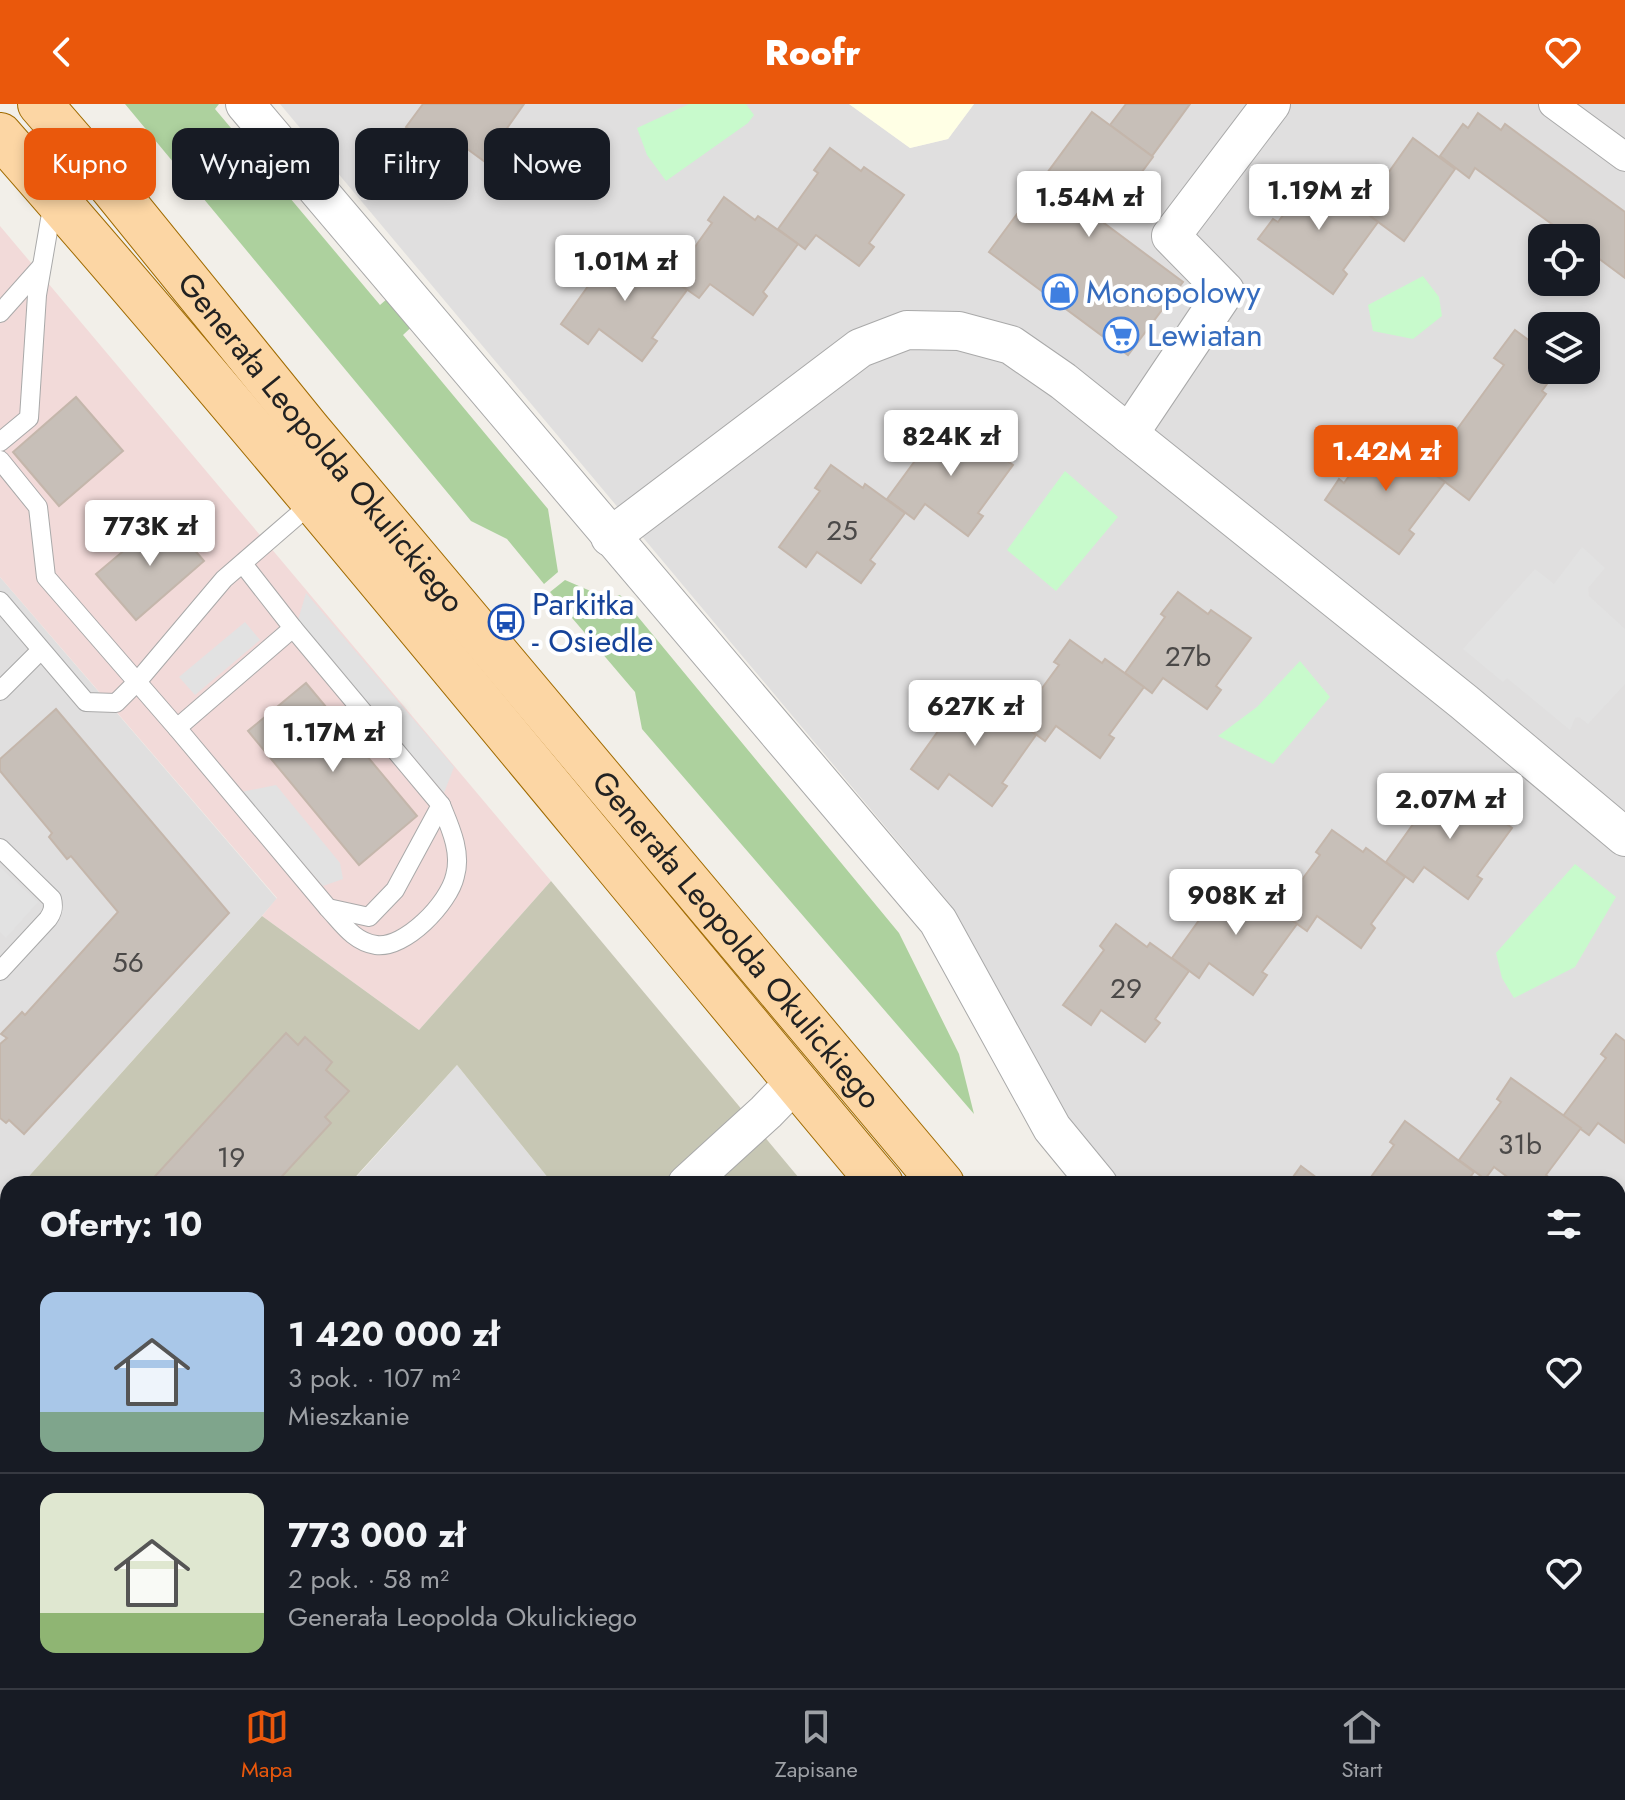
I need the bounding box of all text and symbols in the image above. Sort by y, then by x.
text: Roofr [764,26,861,78]
icon: back [40,30,84,74]
icon: heart [1541,30,1585,74]
chip: Kupno [24,128,156,200]
chip: Wynajem [172,128,339,200]
chip: Filtry [355,128,468,200]
chip: Nowe [484,128,610,200]
pin: 1.19M zł [1236,164,1402,232]
pin: 1.54M zł [1006,171,1172,239]
text: 1.19M zł [1267,171,1371,209]
text: 1.54M zł [1035,178,1143,216]
map controls [1528,224,1600,384]
button: locate [1528,224,1600,296]
pin: 1.01M zł [542,235,708,303]
text: 1.01M zł [573,242,677,280]
street label: Generała Leopolda Okulickiego [167,262,476,623]
place label: Monopolowy [1086,269,1261,315]
shop icon: Monopolowy [1041,273,1079,311]
place label: Lewiatan [1147,312,1263,358]
button: layers [1528,312,1600,384]
supermarket icon: Lewiatan [1102,316,1140,354]
pin: 824K zł [877,410,1025,478]
text: 824K zł [902,417,1000,455]
pin: 1.42M zł [1303,425,1469,493]
text: 1.42M zł [1332,432,1440,470]
pin: 773K zł [76,500,224,568]
text: 773K zł [103,507,197,545]
house number: 25 [826,510,858,551]
place label: Parkitka - Osiedle [532,581,653,664]
bus stop icon: Parkitka - Osiedle [487,603,525,641]
house number: 27b [1165,636,1211,677]
pin: 627K zł [901,680,1049,748]
text: 627K zł [927,687,1023,725]
pin: 1.17M zł [250,706,416,774]
text: 1.17M zł [282,713,384,751]
street label: Generała Leopolda Okulickiego [581,760,892,1119]
pin: 2.07M zł [1367,773,1533,841]
text: 2.07M zł [1395,780,1505,818]
pin: 908K zł [1162,869,1310,937]
text: 908K zł [1187,876,1285,914]
house number: 56 [112,942,144,983]
house number: 29 [1110,968,1142,1009]
house number: 31b [1498,1124,1542,1165]
house number: 19 [217,1137,245,1178]
text: Oferty: 10 [40,1200,203,1249]
icon: filters [1542,1202,1586,1246]
text: 1 420 000 zł [288,1310,499,1359]
icon: home [104,1324,200,1420]
icon: heart [1542,1350,1586,1394]
text: 3 pok. · 107 m² [288,1359,460,1397]
text: Mieszkanie [288,1397,409,1435]
text: 773 000 zł [288,1511,465,1560]
icon: home [104,1525,200,1621]
icon: heart [1542,1551,1586,1595]
text: 2 pok. · 58 m² [288,1560,449,1598]
text: Generała Leopolda Okulickiego [288,1598,637,1636]
tab: Mapa [241,1705,293,1785]
tab: Zapisane [775,1705,858,1785]
tab: Start [1340,1705,1384,1785]

